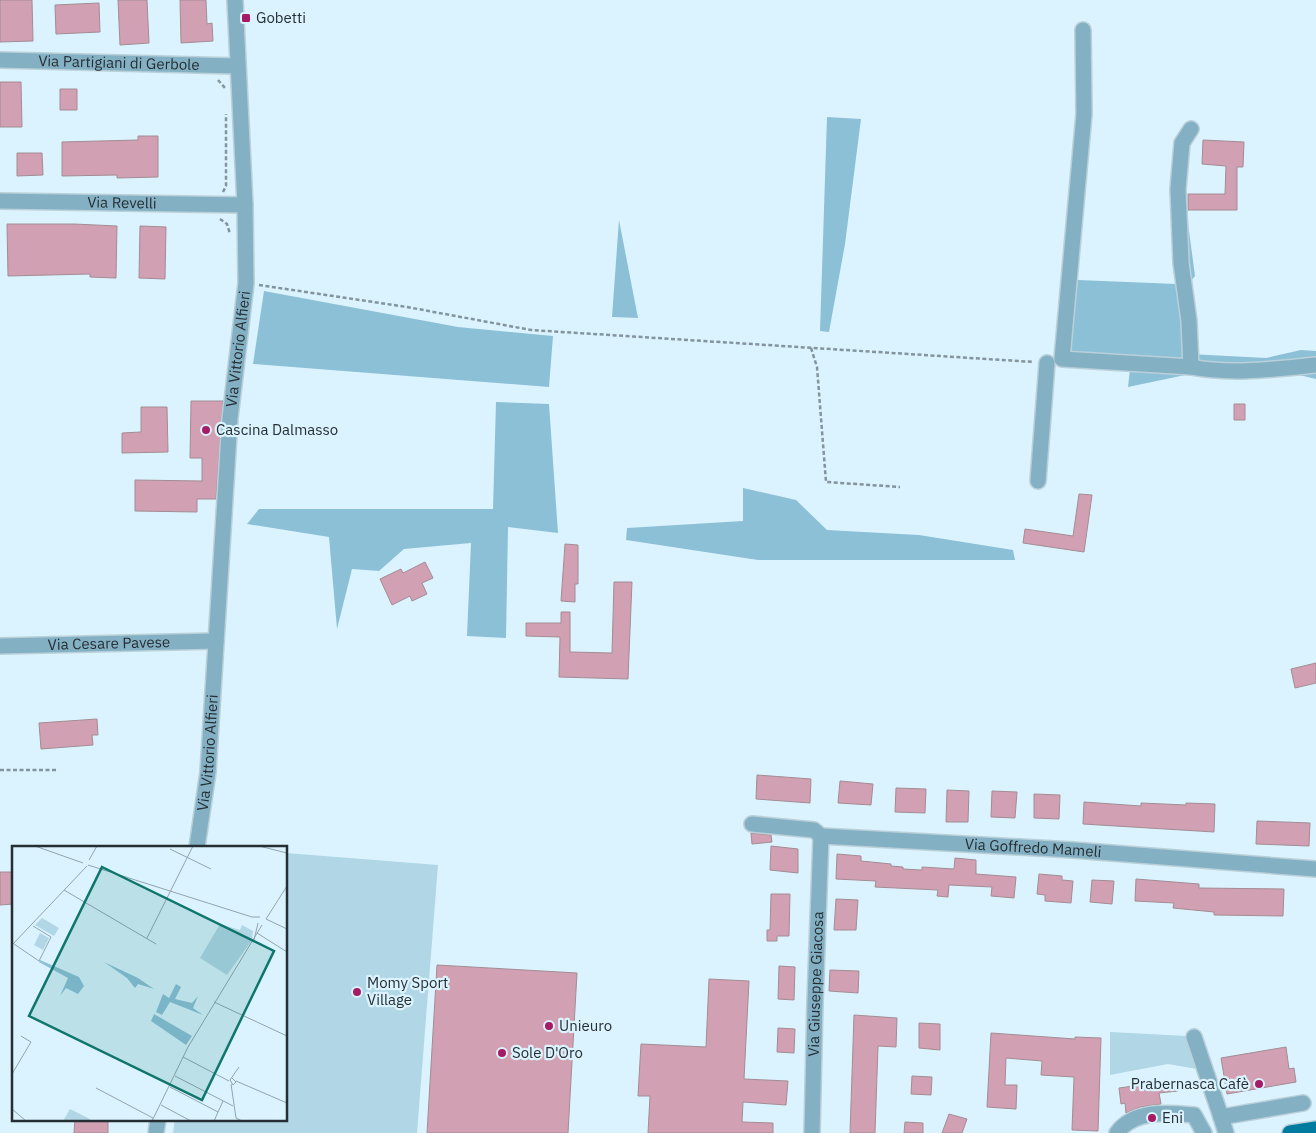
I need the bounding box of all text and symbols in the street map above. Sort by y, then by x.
place label: Gobetti [256,8,306,27]
marker: Gobetti [240,12,252,24]
street label: Via Partigiani di Gerbole [38,51,200,74]
street label: Via Revelli [87,192,157,213]
street label: Via Vittorio Alfieri [221,290,254,408]
place label: Cascina Dalmasso [216,420,338,439]
marker: Cascina Dalmasso [200,424,212,436]
street label: Via Cesare Pavese [47,632,170,654]
street label: Via Vittorio Alfieri [192,694,222,812]
street label: Via Goffredo Mameli [964,834,1102,861]
inset map [12,846,288,1120]
street label: Via Giuseppe Giacosa [804,911,827,1057]
place label: Momy Sport Village [367,973,448,1009]
marker: Momy Sport Village [351,986,363,998]
place label: Unieuro [559,1016,612,1035]
marker: Unieuro [543,1020,555,1032]
place label: Sole D'Oro [512,1043,583,1062]
marker: Sole D'Oro [496,1047,508,1059]
place label: Prabernasca Cafè [1131,1074,1249,1093]
marker: Prabernasca Cafè [1253,1078,1265,1090]
place label: Eni [1162,1108,1183,1127]
marker: Eni [1146,1112,1158,1124]

